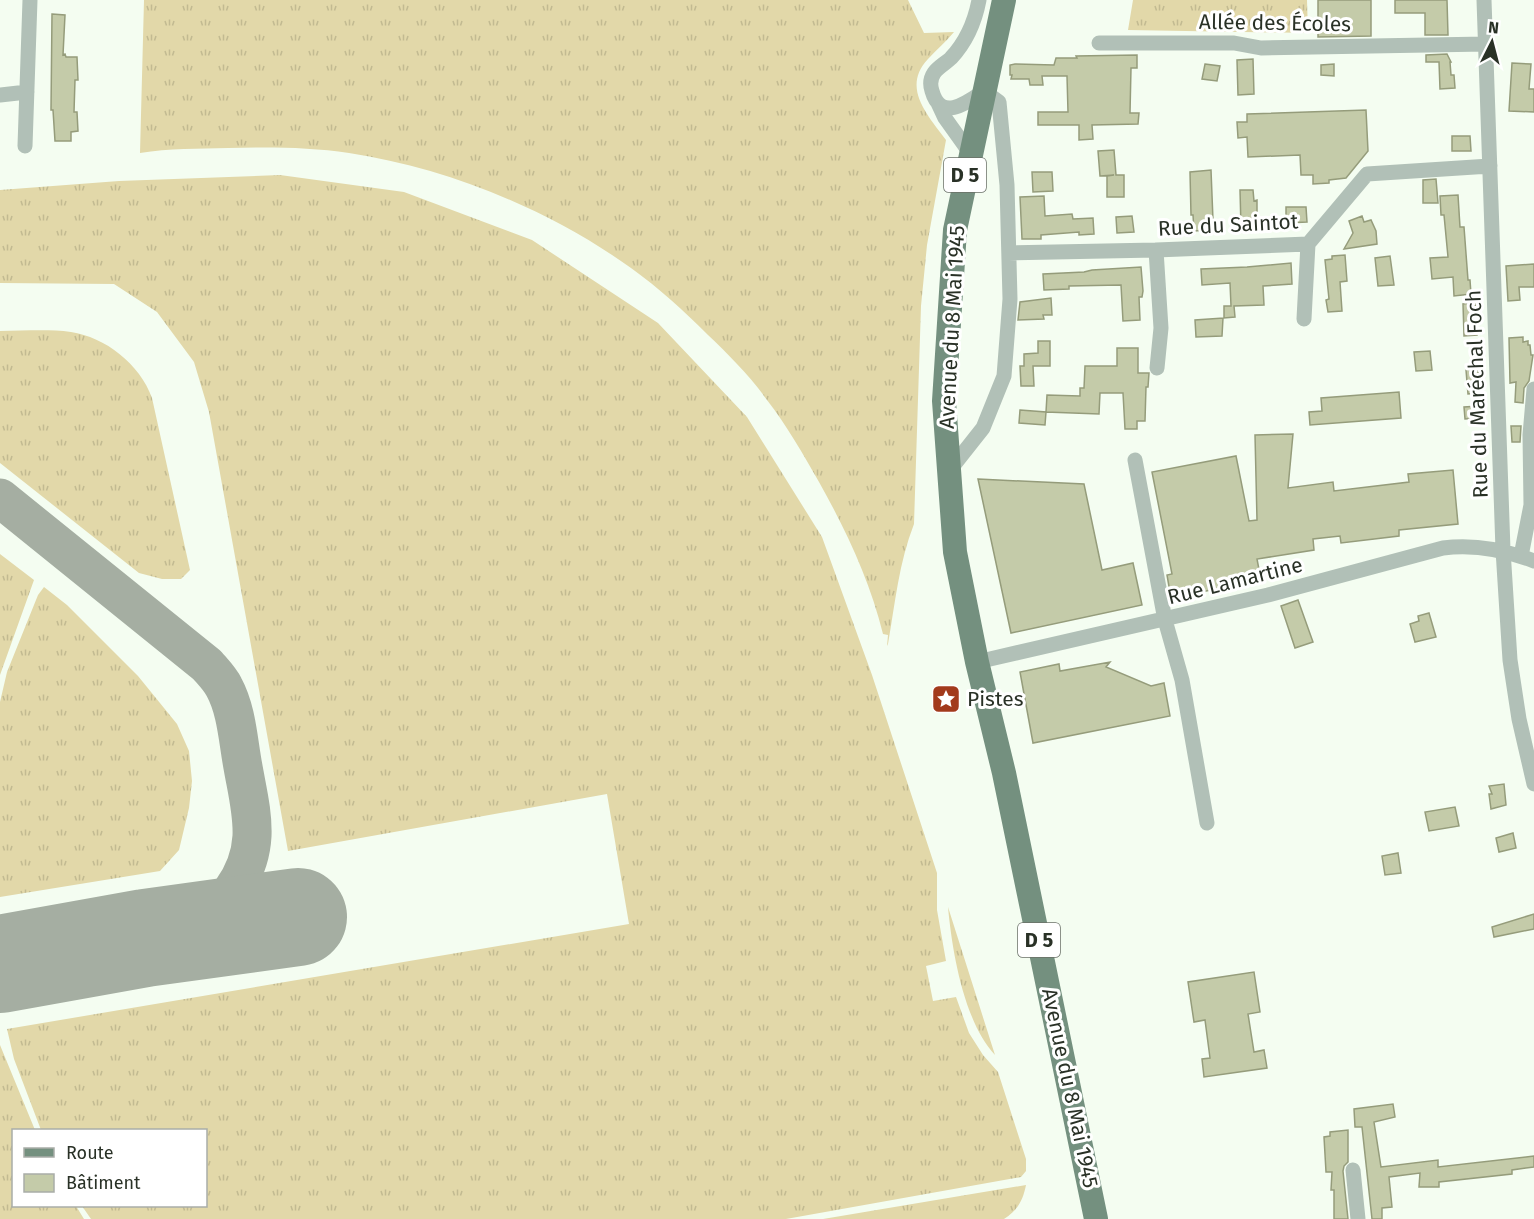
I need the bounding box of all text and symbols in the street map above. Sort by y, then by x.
street label: Allée des Écoles [1199,9,1351,37]
north arrow [1462,12,1522,72]
text: N [1487,18,1500,38]
road number: D 5 [944,158,986,192]
street label: Rue du Saintot [1157,208,1299,242]
street label: Avenue du 8 Mai 1945 [934,225,970,429]
street label: Rue du Maréchal Foch [1460,289,1494,499]
street label: Rue Lamartine [1165,552,1305,610]
place icon: Pistes [930,683,962,715]
place label: Pistes [967,686,1024,712]
road number: D 5 [1018,923,1060,957]
street label: Avenue du 8 Mai 1945 [1036,986,1104,1190]
legend [12,1129,207,1207]
text: Route [66,1142,114,1164]
text: Bâtiment [66,1172,141,1194]

